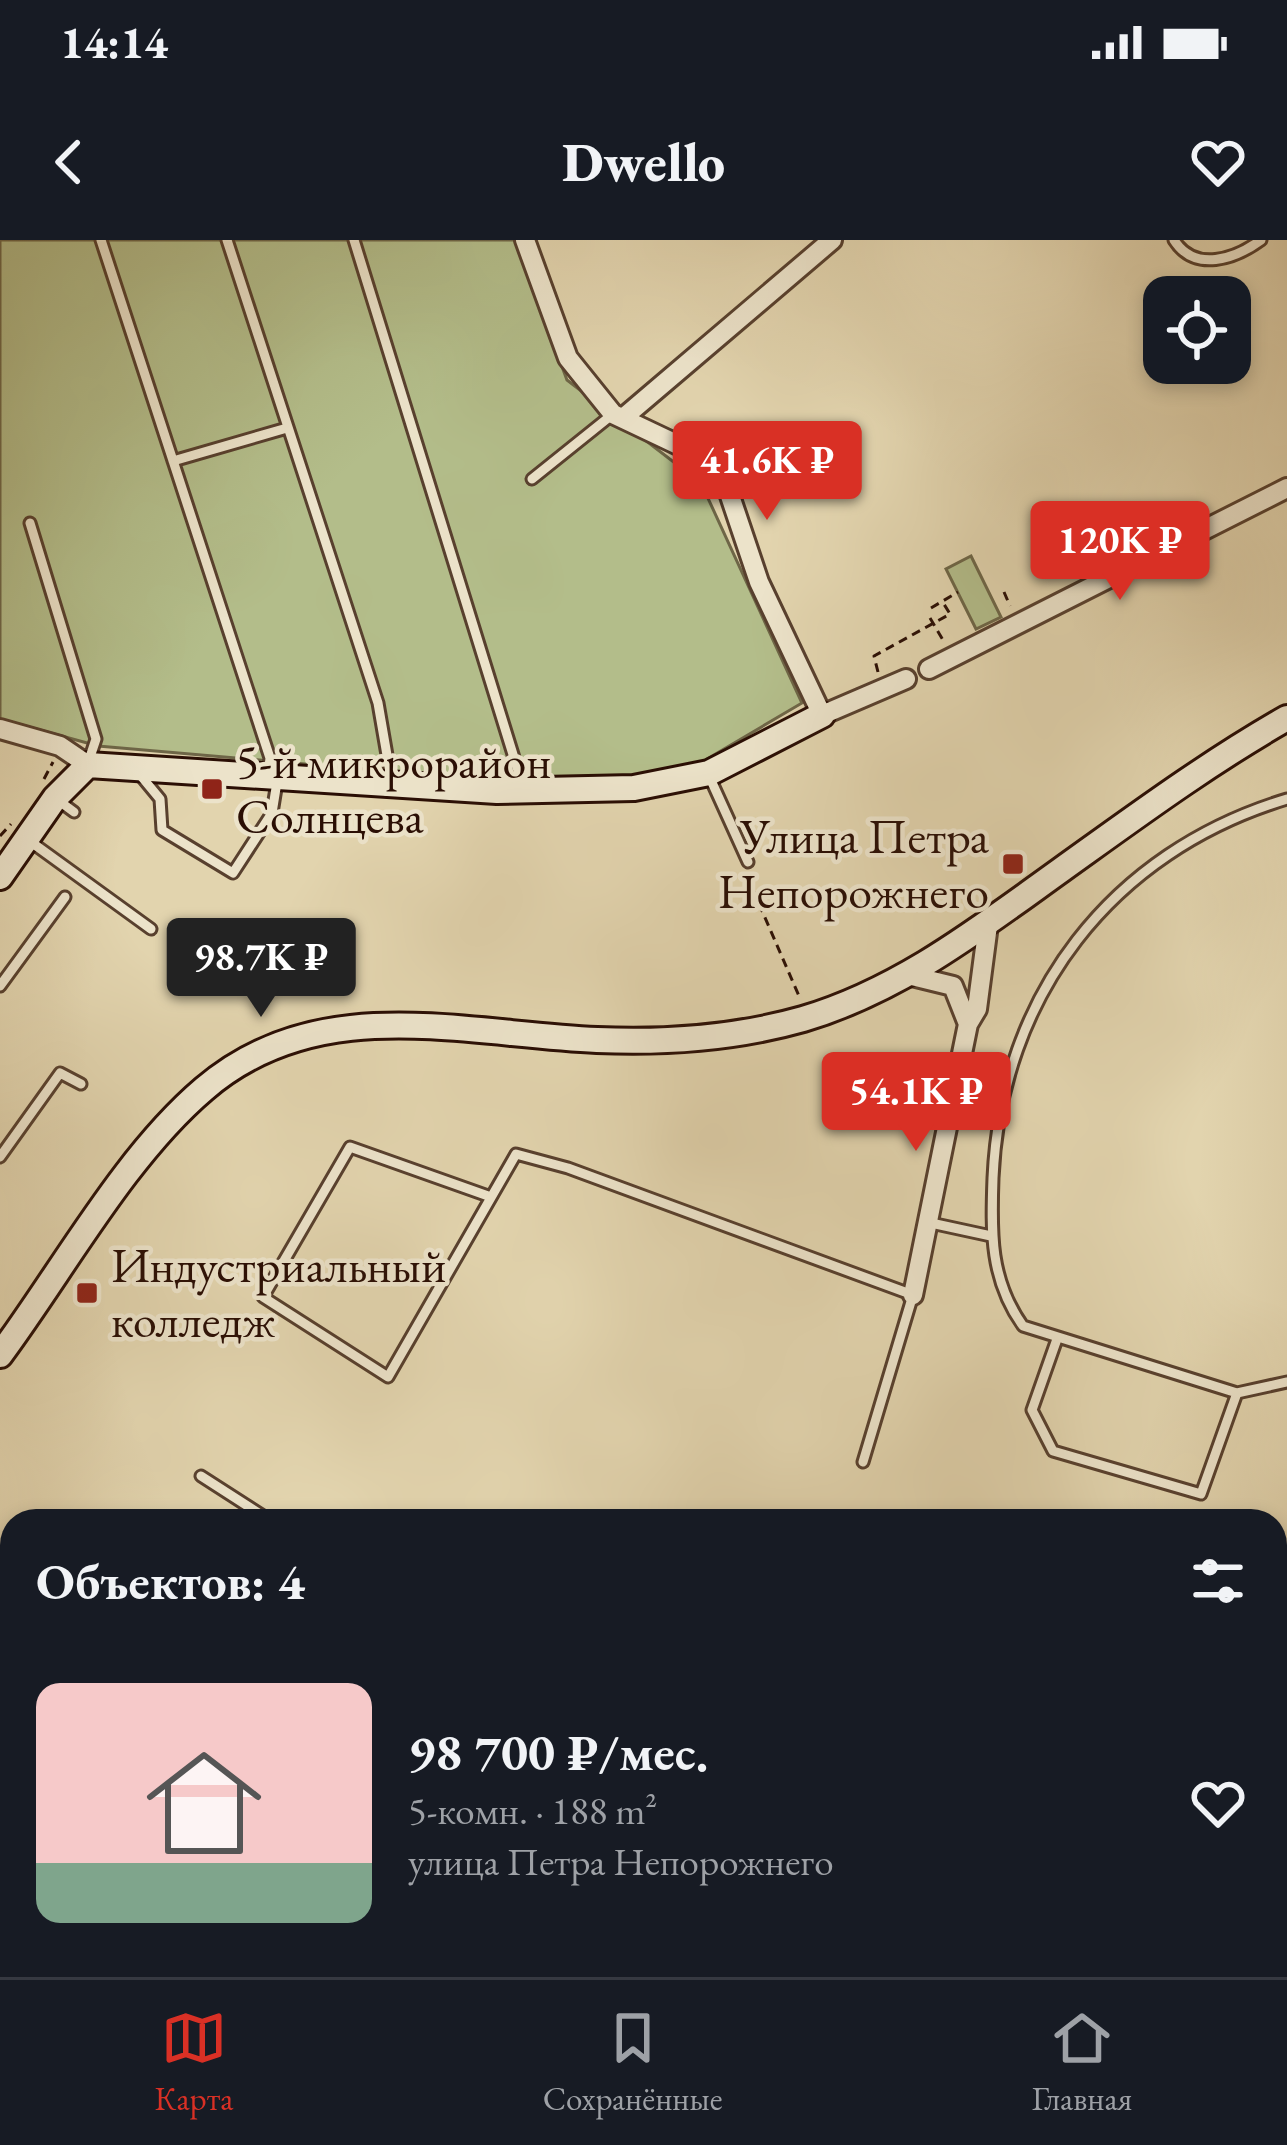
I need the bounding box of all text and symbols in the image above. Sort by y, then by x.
text: 14:14 [60,13,168,71]
text: Dwello [562,127,725,197]
icon: back [36,129,102,195]
icon: heart [1185,129,1251,195]
map controls [1143,276,1251,384]
button: locate [1143,276,1251,384]
pin: 41.6K ₽ [656,421,878,523]
text: 41.6K ₽ [700,434,834,485]
pin: 120K ₽ [1022,501,1218,603]
text: 120K ₽ [1058,514,1182,565]
place label: 5-й микрорайон Солнцева [236,730,551,847]
marker: 5-й микрорайон Солнцева [199,776,225,802]
place label: Улица Петра Непорожнего [718,805,990,922]
marker: Улица Петра Непорожнего [1000,851,1026,877]
pin: 98.7K ₽ [150,918,372,1020]
text: 98.7K ₽ [194,931,328,982]
pin: 54.1K ₽ [805,1052,1027,1154]
text: 54.1K ₽ [849,1065,983,1116]
place label: Индустриальный колледж [111,1234,446,1351]
marker: Индустриальный колледж [74,1280,100,1306]
text: Объектов: 4 [36,1548,305,1614]
icon: filters [1185,1548,1251,1614]
text: 98 700 ₽/мес. [408,1719,708,1785]
icon: home [132,1731,276,1875]
icon: heart [1185,1770,1251,1836]
text: 5-комн. · 188 m² [408,1785,657,1836]
text: улица Петра Непорожнего [408,1836,833,1887]
tab: Карта [155,2005,233,2120]
tab: Сохранённые [543,2005,723,2120]
tab: Главная [1032,2005,1132,2120]

